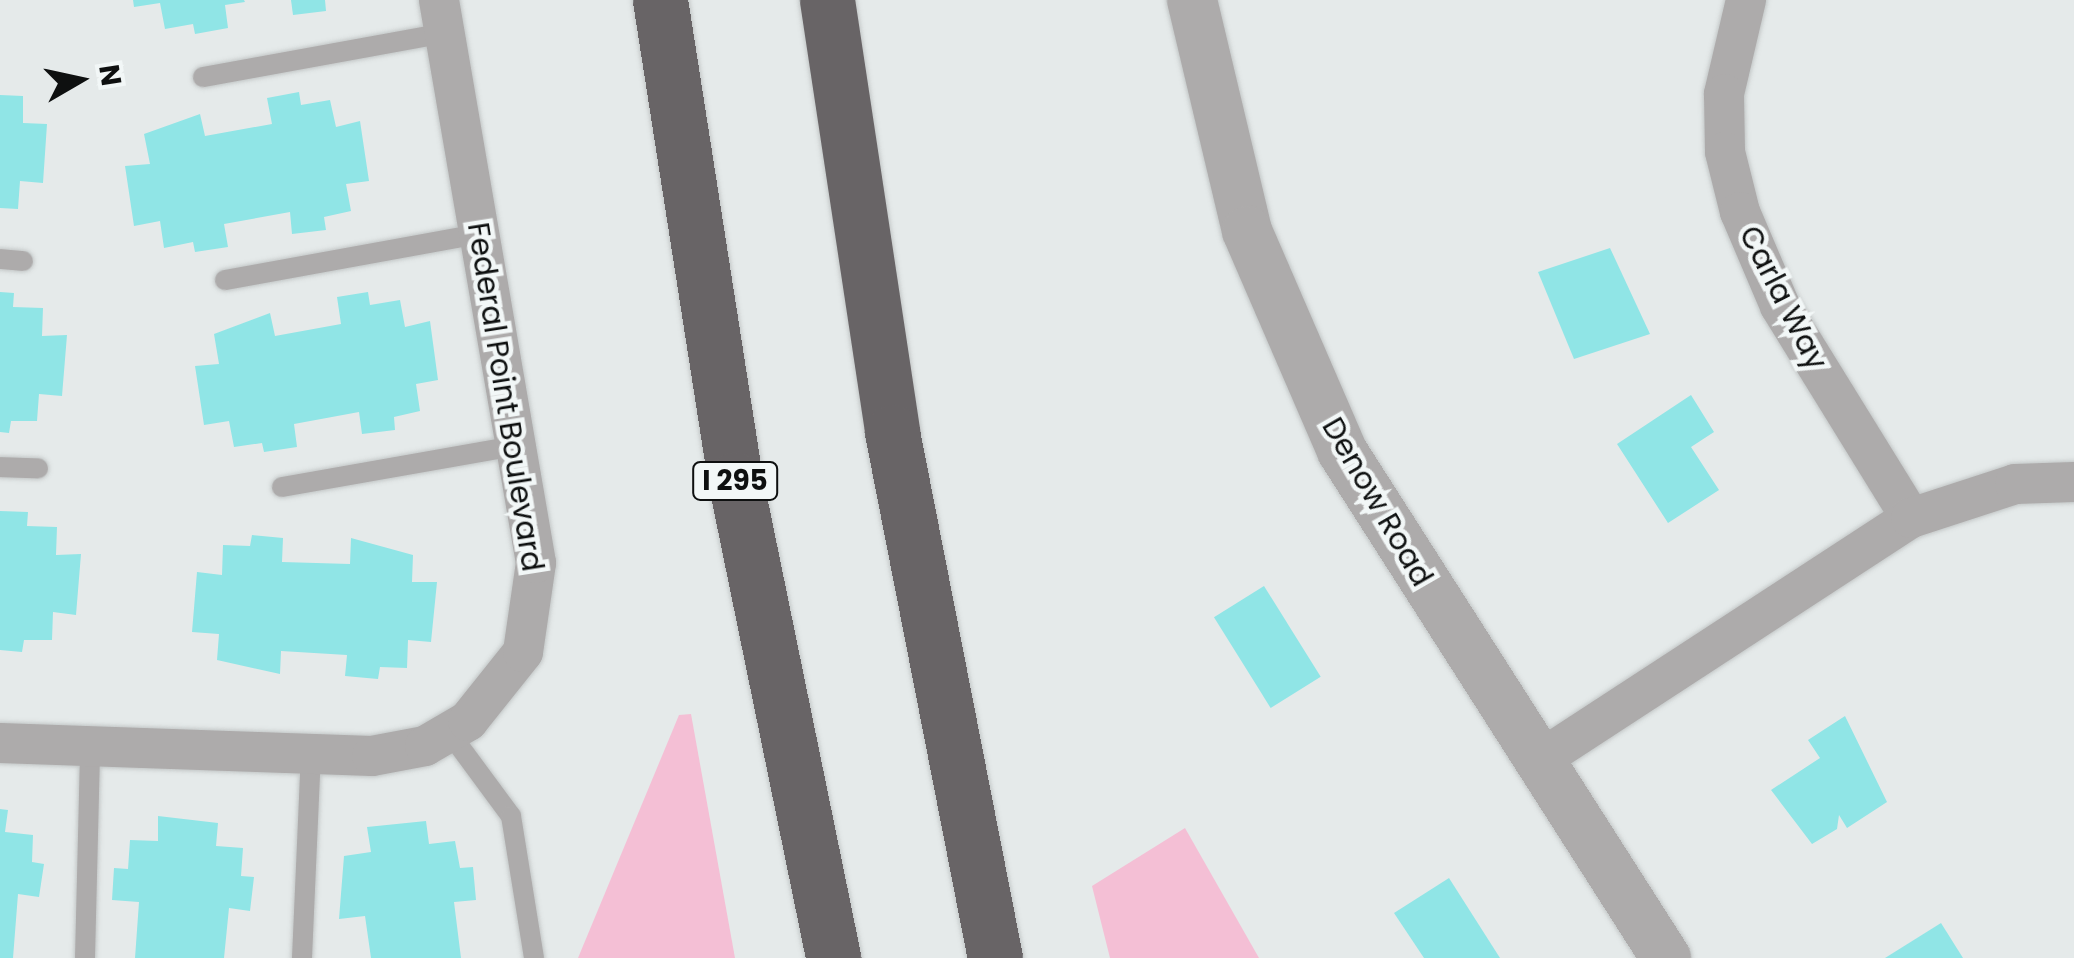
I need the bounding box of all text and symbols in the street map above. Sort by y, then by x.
north arrow [30,30,130,130]
text: N [89,62,131,89]
street label: Federal Point Boulevard [460,220,550,574]
street label: Carla Way [1731,220,1835,376]
street label: Denow Road [1314,411,1440,593]
road number: I 295 [690,458,780,504]

